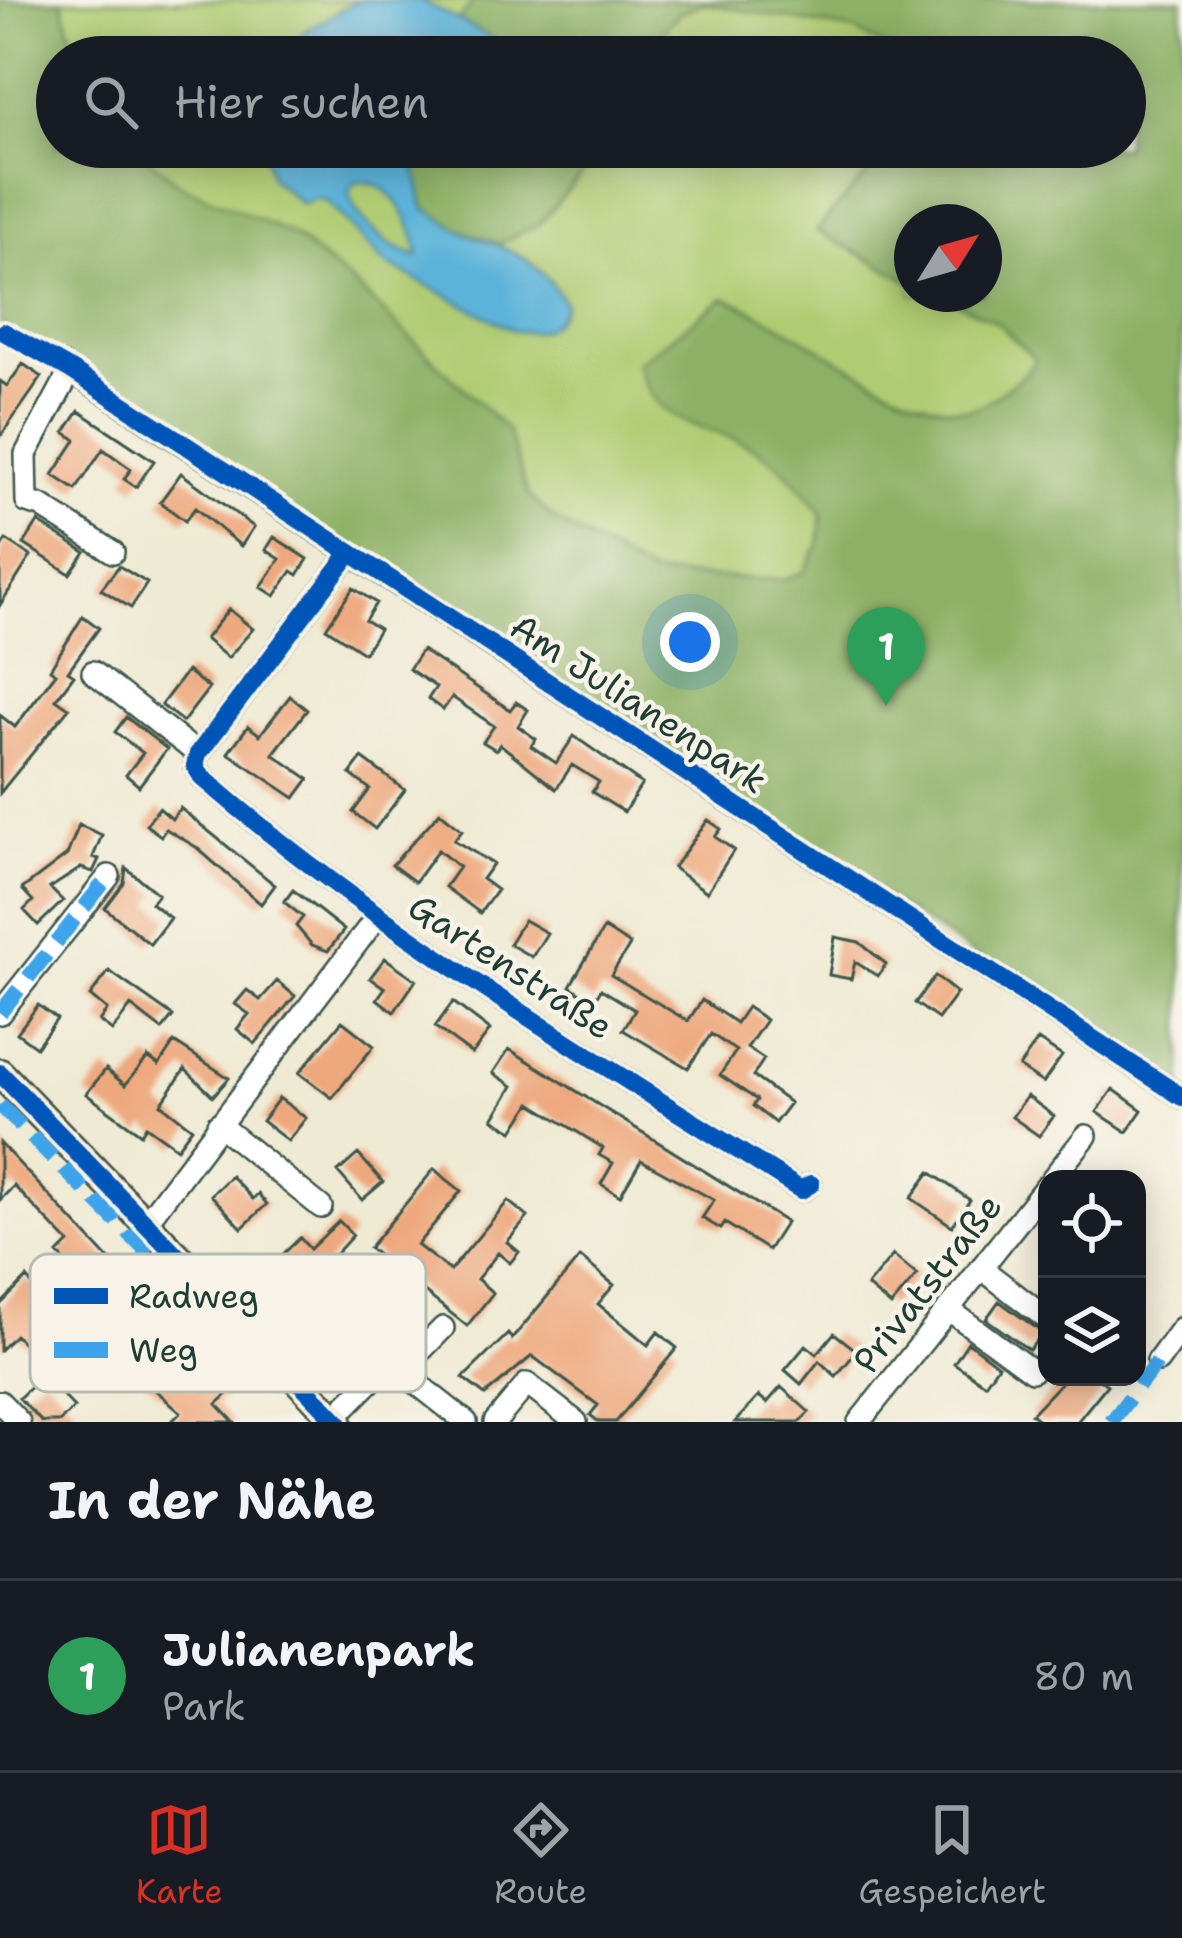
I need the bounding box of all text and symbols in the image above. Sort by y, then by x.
search box [36,36,1146,168]
icon: search [78,69,144,135]
text: Hier suchen [174,72,429,132]
north arrow [894,204,1002,312]
street label: Am Julianenpark [501,602,776,805]
pin: 1 [847,607,925,706]
your location [660,612,720,672]
street label: Gartenstraße [399,882,623,1051]
map controls [1038,1170,1146,1386]
button: locate [1038,1170,1146,1278]
street label: Privatstraße [842,1183,1013,1383]
legend [30,1254,426,1392]
text: Radweg [129,1274,259,1319]
button: layers [1038,1278,1146,1386]
text: Weg [129,1328,198,1373]
text: In der Nähe [48,1466,376,1534]
text: Julianenpark [162,1620,475,1680]
text: 1 [78,1650,96,1702]
text: 80 m [1033,1650,1134,1702]
text: Park [162,1680,246,1732]
tab: Karte [136,1797,223,1914]
tab: Route [494,1797,587,1914]
tab: Gespeichert [859,1797,1046,1914]

